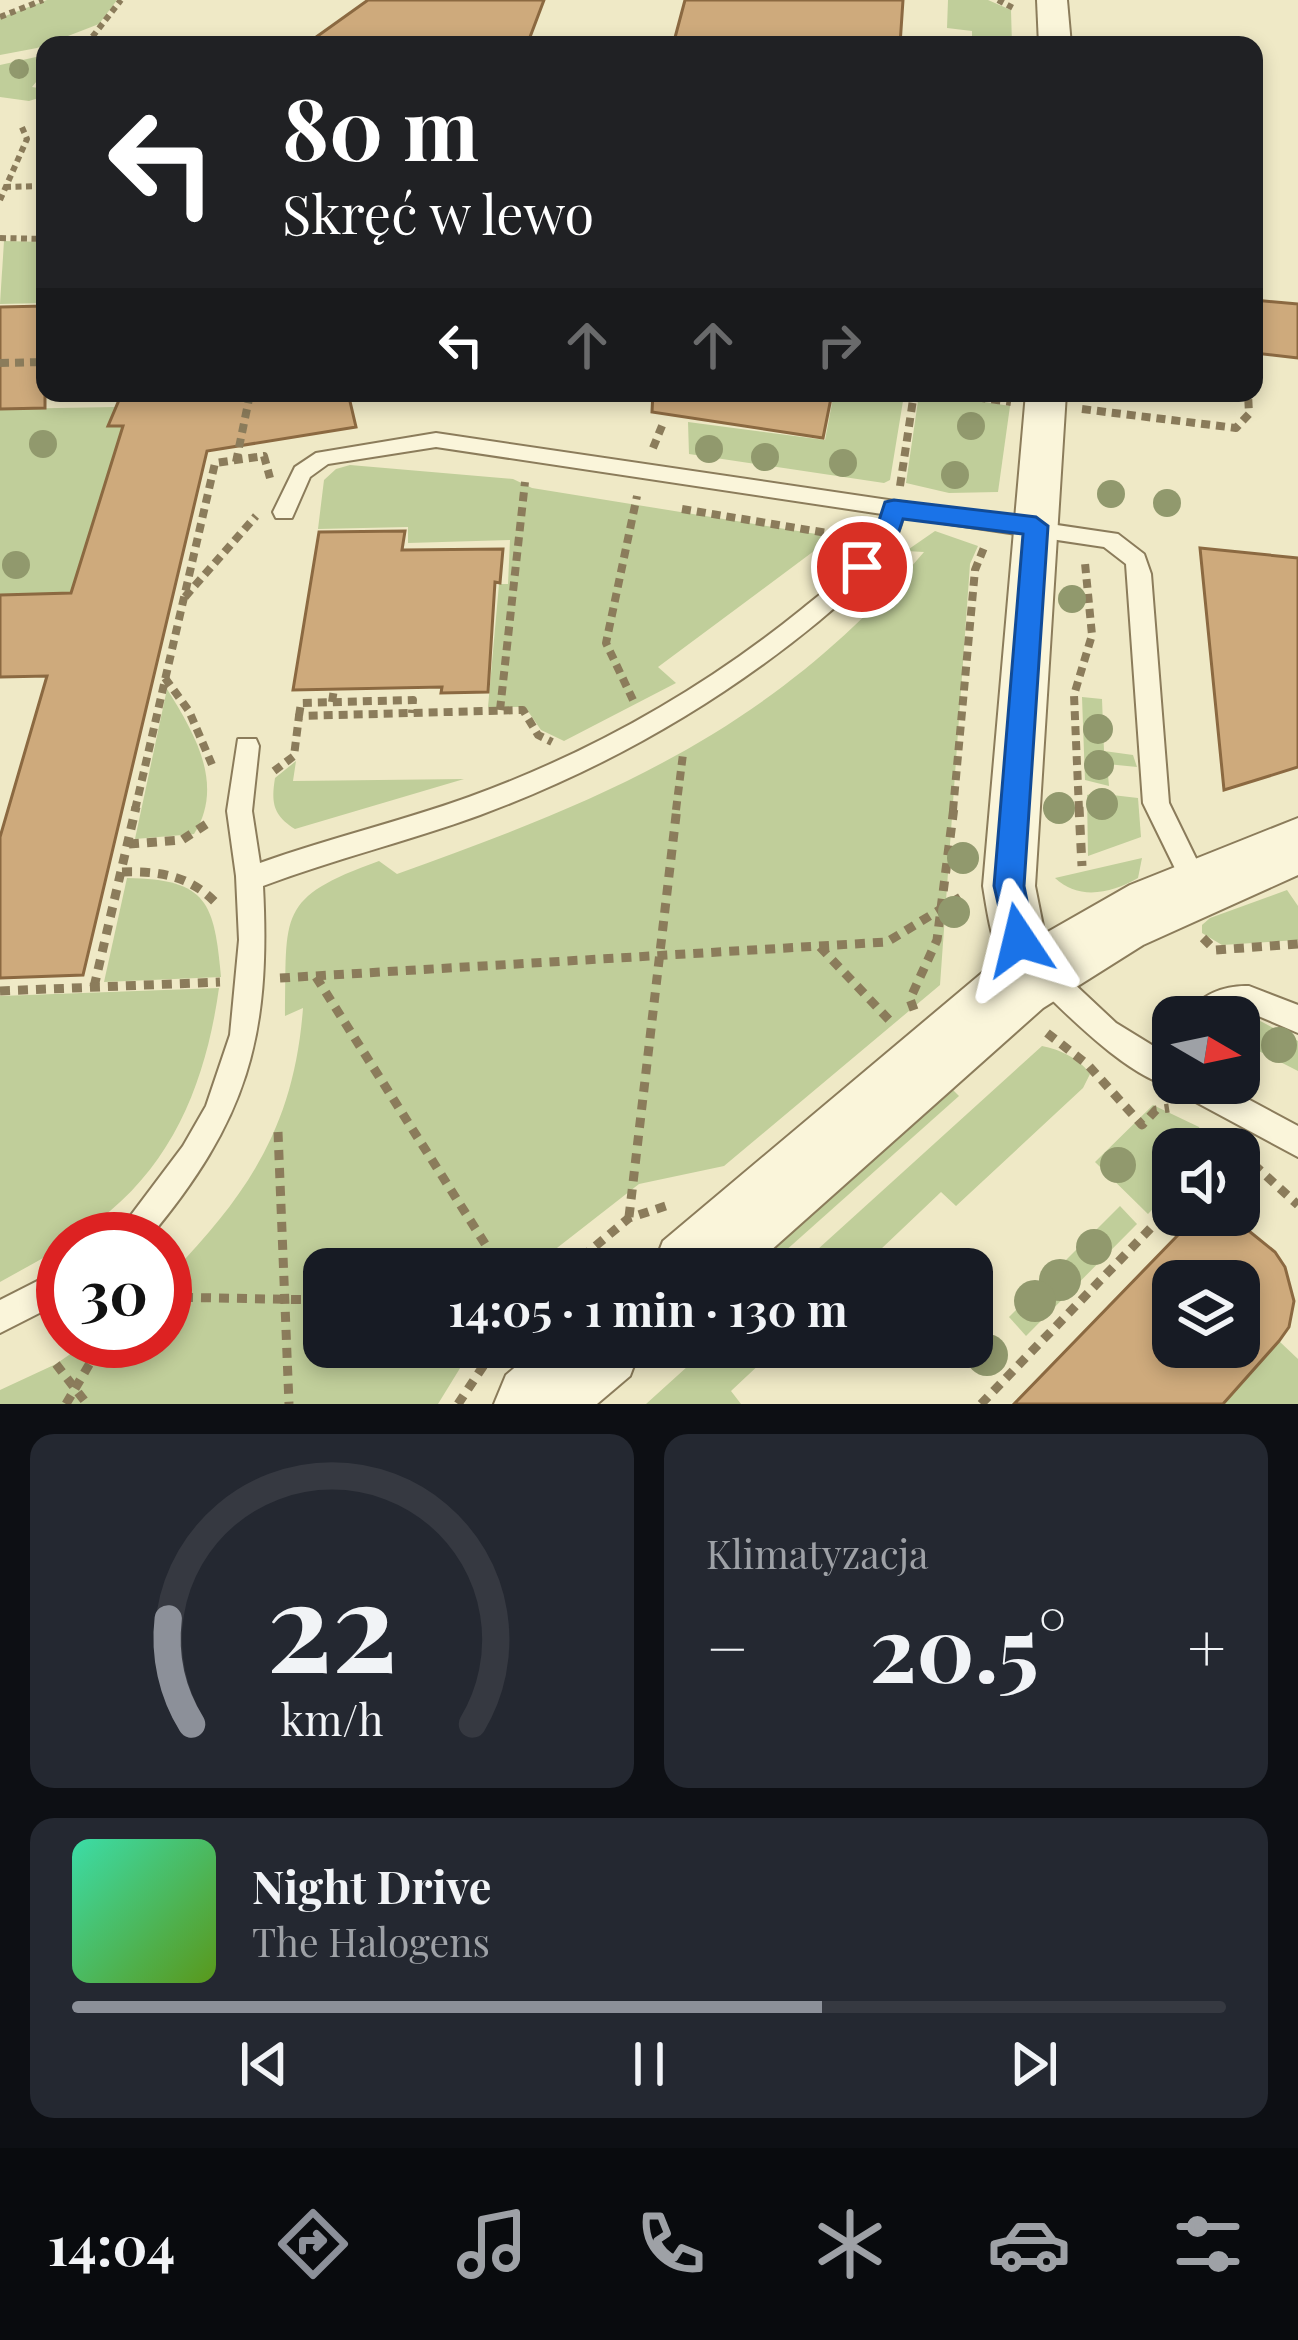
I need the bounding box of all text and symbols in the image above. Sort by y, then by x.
text: 80 m [282,70,479,182]
icon: left [84,84,240,240]
text: Skręć w lewo [282,177,594,249]
icon: left [428,312,494,378]
icon: ahead [554,312,620,378]
icon: ahead [680,312,746,378]
icon: right [806,312,872,378]
pin [811,516,913,618]
icon: arrive [829,534,895,600]
position arrow [956,877,1082,1003]
north arrow [1152,996,1260,1104]
map controls [1152,996,1260,1368]
button: sound [1152,1128,1260,1236]
speed limit sign: 30 [36,1212,192,1368]
button: layers [1152,1260,1260,1368]
text: 14:05 · 1 min · 130 m [448,1278,848,1338]
text: Klimatyzacja [706,1527,928,1579]
text: 22 [267,1538,397,1704]
text: 20.5° [869,1586,1067,1706]
text: − [706,1602,749,1690]
text: + [1187,1602,1226,1690]
text: km/h [281,1690,383,1747]
text: Night Drive [252,1855,491,1915]
text: The Halogens [252,1915,490,1967]
icon: previous [231,2031,297,2097]
icon: pause [616,2031,682,2097]
icon: next [1001,2031,1067,2097]
icon: directions [271,2202,355,2286]
icon: music [450,2202,534,2286]
icon: phone [629,2202,713,2286]
icon: climate [808,2202,892,2286]
icon: car [987,2202,1071,2286]
icon: filters [1166,2202,1250,2286]
text: 14:04 [48,2208,175,2280]

